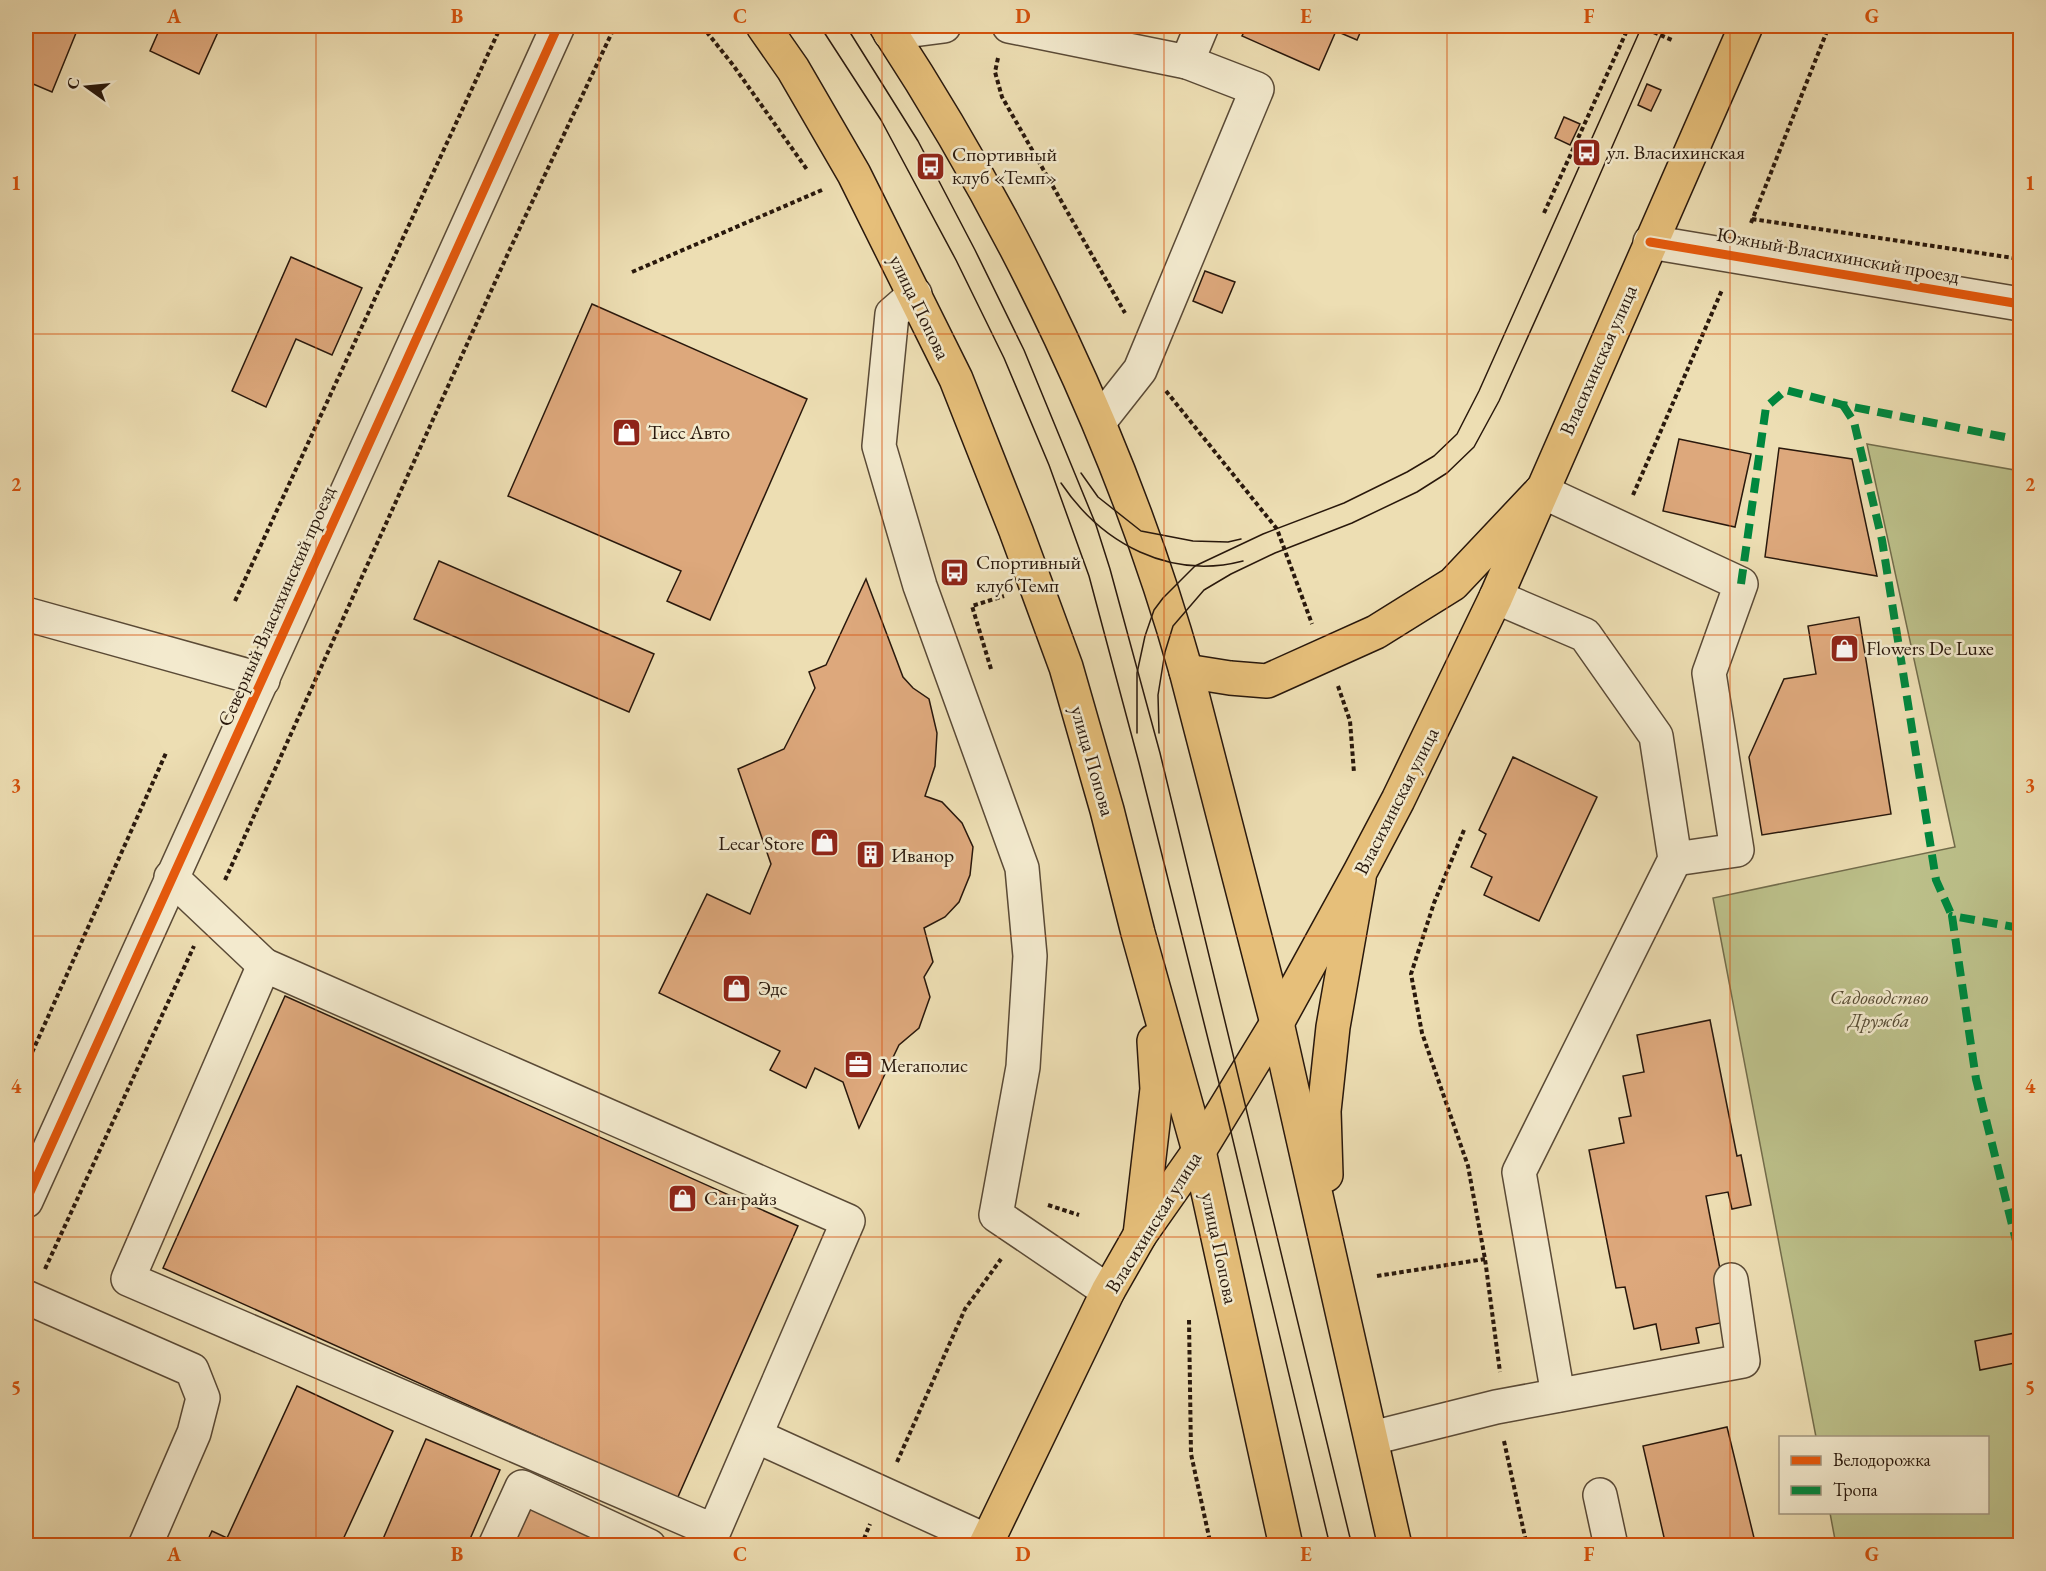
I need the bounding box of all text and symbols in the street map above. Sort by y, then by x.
text: A [166,3,182,29]
text: B [451,3,463,29]
text: C [733,3,747,29]
text: D [1015,3,1031,29]
text: E [1300,3,1312,29]
text: F [1584,3,1595,29]
text: G [1865,3,1879,29]
north arrow [57,57,117,117]
text: С [61,75,85,91]
bus stop icon: ул. Власихинская [1570,136,1602,168]
place label: ул. Власихинская [1607,139,1745,165]
place label: Спортивный клуб «Темп» [952,141,1057,190]
bus stop icon: Спортивный клуб «Темп» [915,150,947,182]
text: 1 [11,170,21,196]
text: 1 [2025,170,2035,196]
street label: Южный Власихинский проезд [1715,221,1961,289]
street label: улица Попова [883,250,957,364]
street label: Власихинская улица [1553,281,1643,439]
shop icon: Тисс Авто [611,416,643,448]
place label: Тисс Авто [648,419,730,445]
text: 2 [11,471,22,497]
text: 2 [2025,471,2036,497]
street label: Северный Власихинский проезд [211,482,341,730]
place label: Спортивный клуб Темп [976,549,1081,598]
bus stop icon: Спортивный клуб Темп [939,557,971,589]
shop icon: Flowers De Luxe [1829,632,1861,664]
place label: Flowers De Luxe [1866,635,1994,661]
street label: улица Попова [1065,703,1121,819]
street label: Власихинская улица [1348,723,1444,879]
text: 3 [11,772,21,798]
text: 3 [2025,772,2035,798]
shop icon: Lecar Store [809,827,841,859]
place label: Lecar Store [718,830,804,856]
building icon: Иванор [854,839,886,871]
place label: Иванор [891,842,954,868]
shop icon: Эдс [721,972,753,1004]
place label: Эдс [758,975,788,1001]
park label: Садоводство Дружба [1830,984,1929,1033]
office icon: Мегаполис [843,1049,875,1081]
place label: Мегаполис [880,1052,968,1078]
text: 4 [11,1073,22,1099]
text: 4 [2025,1073,2036,1099]
street label: Власихинская улица [1099,1146,1207,1298]
shop icon: Сан райз [667,1182,699,1214]
place label: Сан райз [704,1185,777,1211]
street label: улица Попова [1195,1190,1245,1306]
text: 5 [11,1374,21,1400]
text: 5 [2025,1374,2035,1400]
legend [1779,1436,1989,1514]
text: Велодорожка [1833,1448,1932,1471]
text: Тропа [1833,1478,1879,1501]
text: A [166,1541,182,1567]
text: B [451,1541,463,1567]
text: C [733,1541,747,1567]
text: D [1015,1541,1031,1567]
text: E [1300,1541,1312,1567]
text: F [1584,1541,1595,1567]
text: G [1865,1541,1879,1567]

